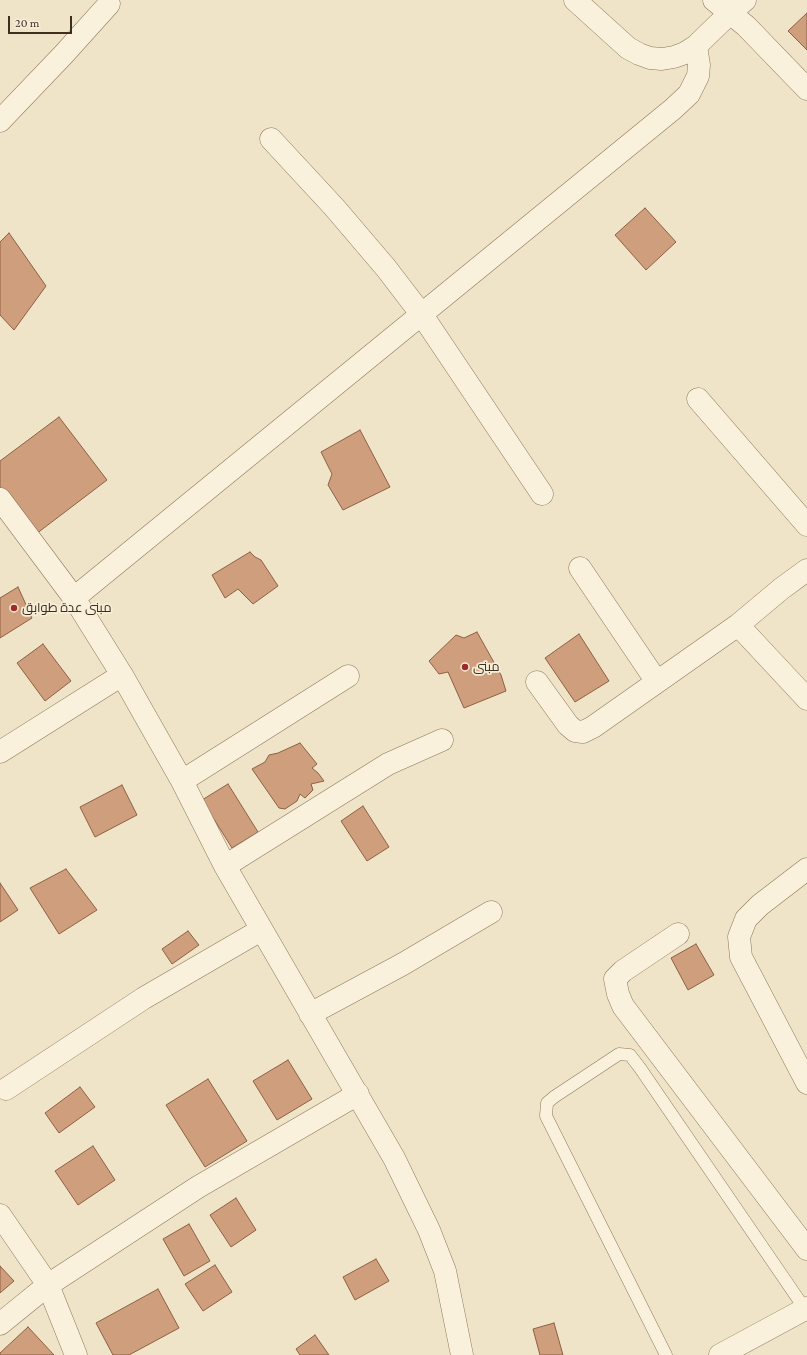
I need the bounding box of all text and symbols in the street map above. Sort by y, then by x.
scale bar [10,8,74,34]
text: 20 m [15,16,39,30]
place label: مبنى عدة طوابق [22,600,112,616]
marker: مبنى عدة طوابق [9,603,19,613]
place label: مبنى [473,659,500,675]
marker: مبنى [460,662,470,672]

